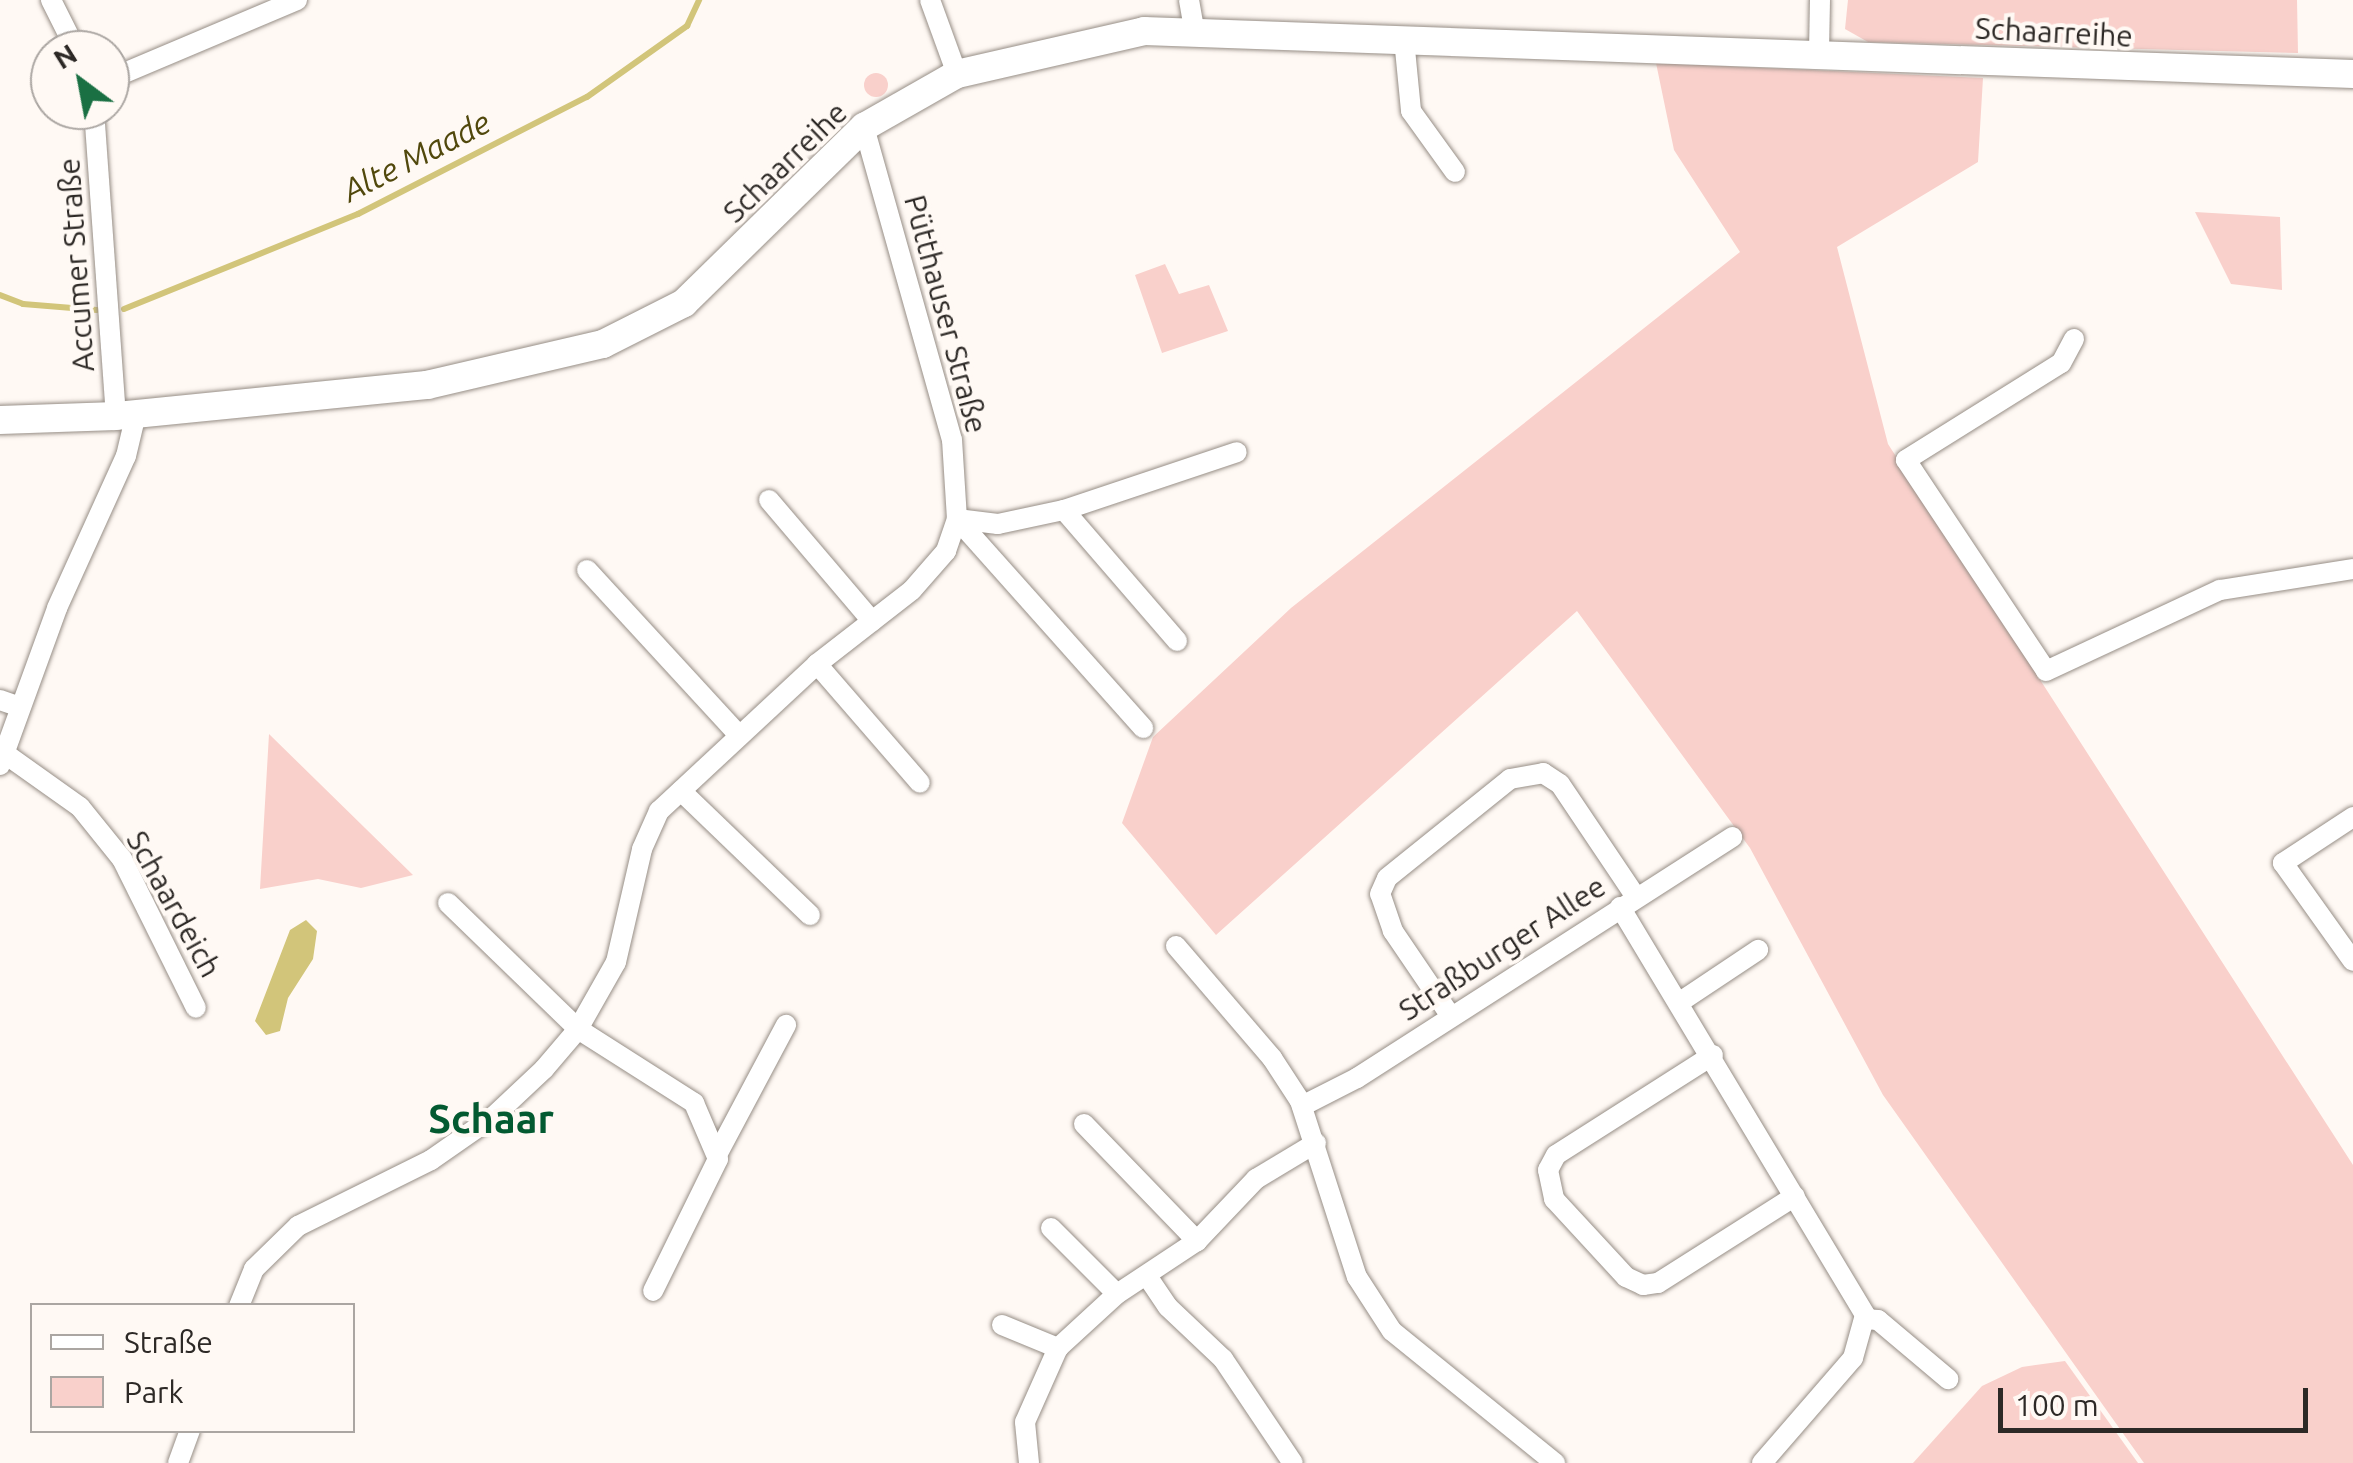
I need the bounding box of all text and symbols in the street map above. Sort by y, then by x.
street label: Schaarreihe [1974,10,2134,54]
north arrow [30,30,130,130]
text: N [48,37,82,75]
street label: Schaarreihe [716,94,854,230]
water label: Alte Maade [336,102,496,210]
street label: Accumer Straße [51,157,101,373]
street label: Pütthauser Straße [897,191,995,437]
street label: Schaardeich [119,825,229,983]
street label: Straßburger Allee [1392,868,1612,1028]
district label: Schaar [428,1095,554,1143]
legend [30,1303,355,1433]
text: Straße [124,1325,213,1359]
scale bar [2003,1368,2313,1430]
text: Park [124,1375,184,1409]
text: 100 m [2015,1388,2099,1422]

